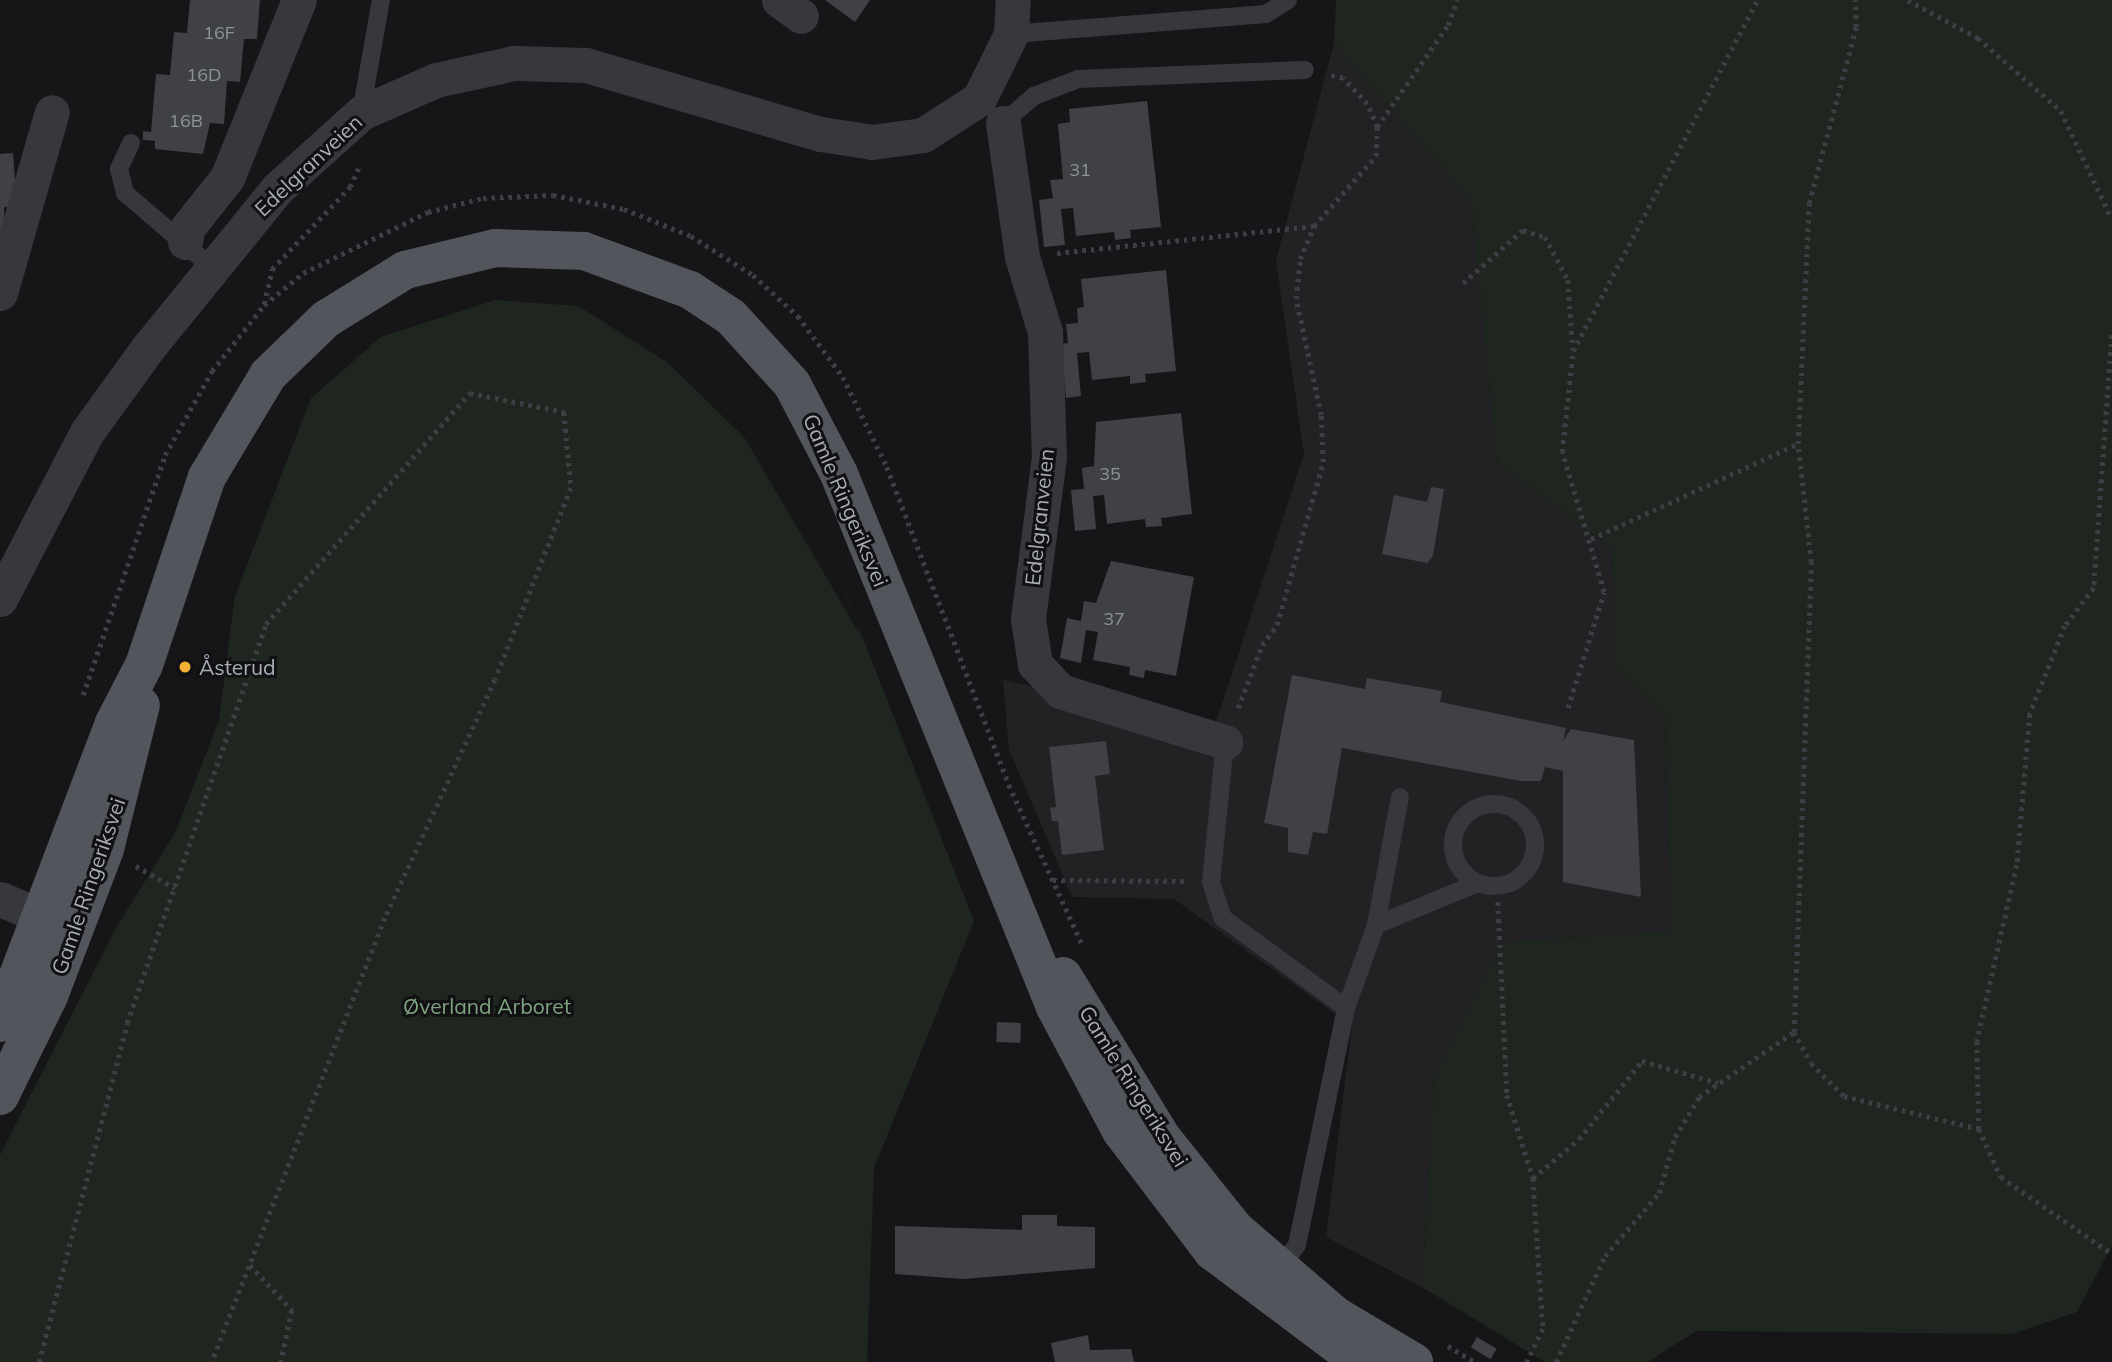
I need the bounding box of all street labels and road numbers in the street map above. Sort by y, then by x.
street label: Edelgranveien [249,109,367,221]
street label: Gamle Ringeriksvei [798,410,894,590]
street label: Edelgranveien [1019,447,1059,587]
street label: Gamle Ringeriksvei [46,794,130,978]
street label: Gamle Ringeriksvei [1074,1001,1194,1171]

